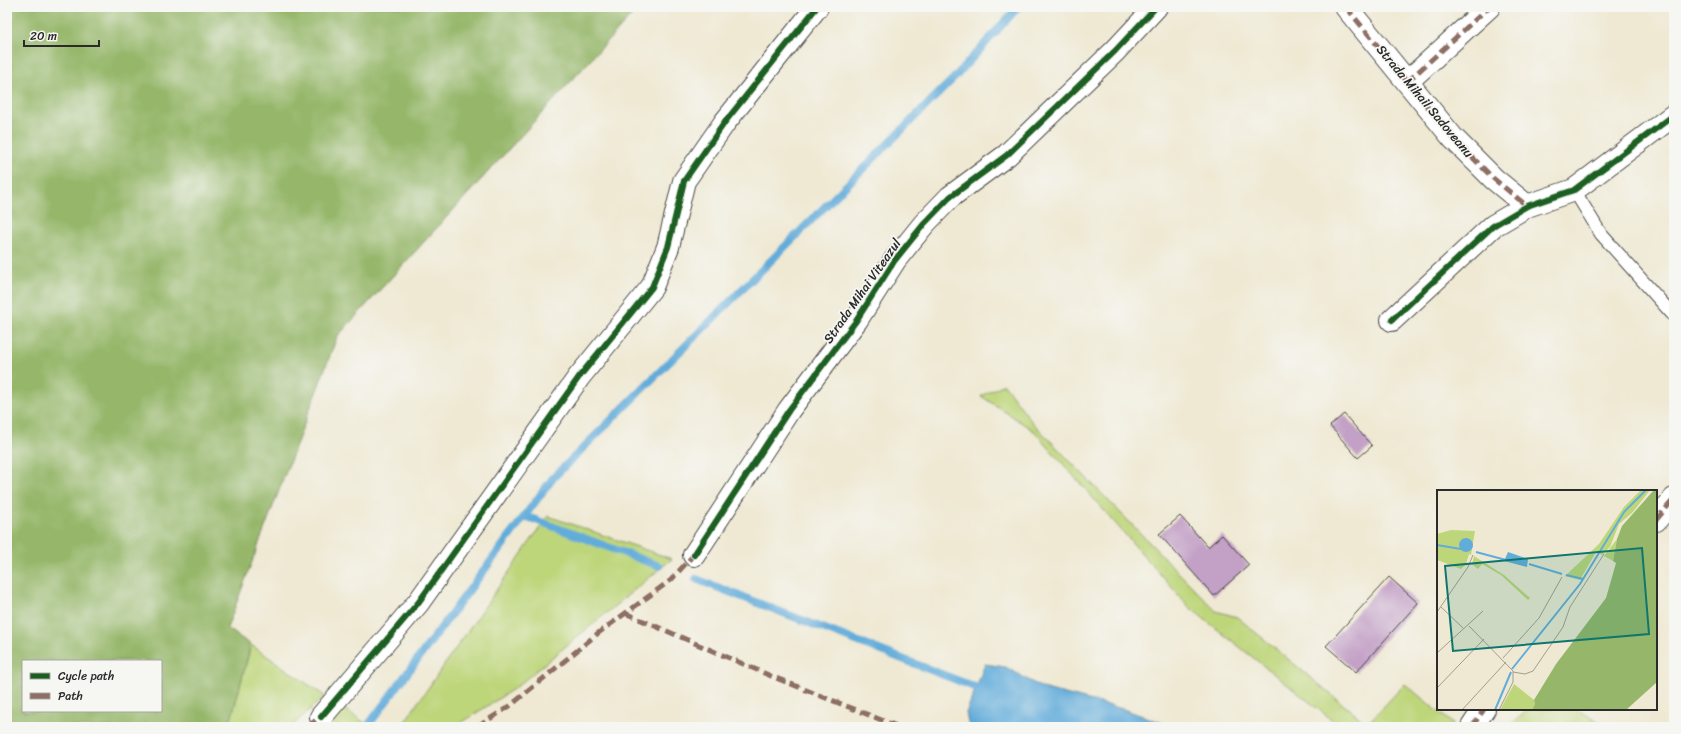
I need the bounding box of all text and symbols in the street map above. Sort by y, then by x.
scale bar [24,22,99,48]
text: 20 m [30,25,57,47]
street label: Strada Mihail Sadoveanu [1371,39,1479,163]
street label: Strada Mihai Viteazul [817,233,907,348]
inset map [1437,490,1657,710]
legend [22,660,162,712]
text: Cycle path [58,665,114,687]
text: Path [58,685,83,707]

